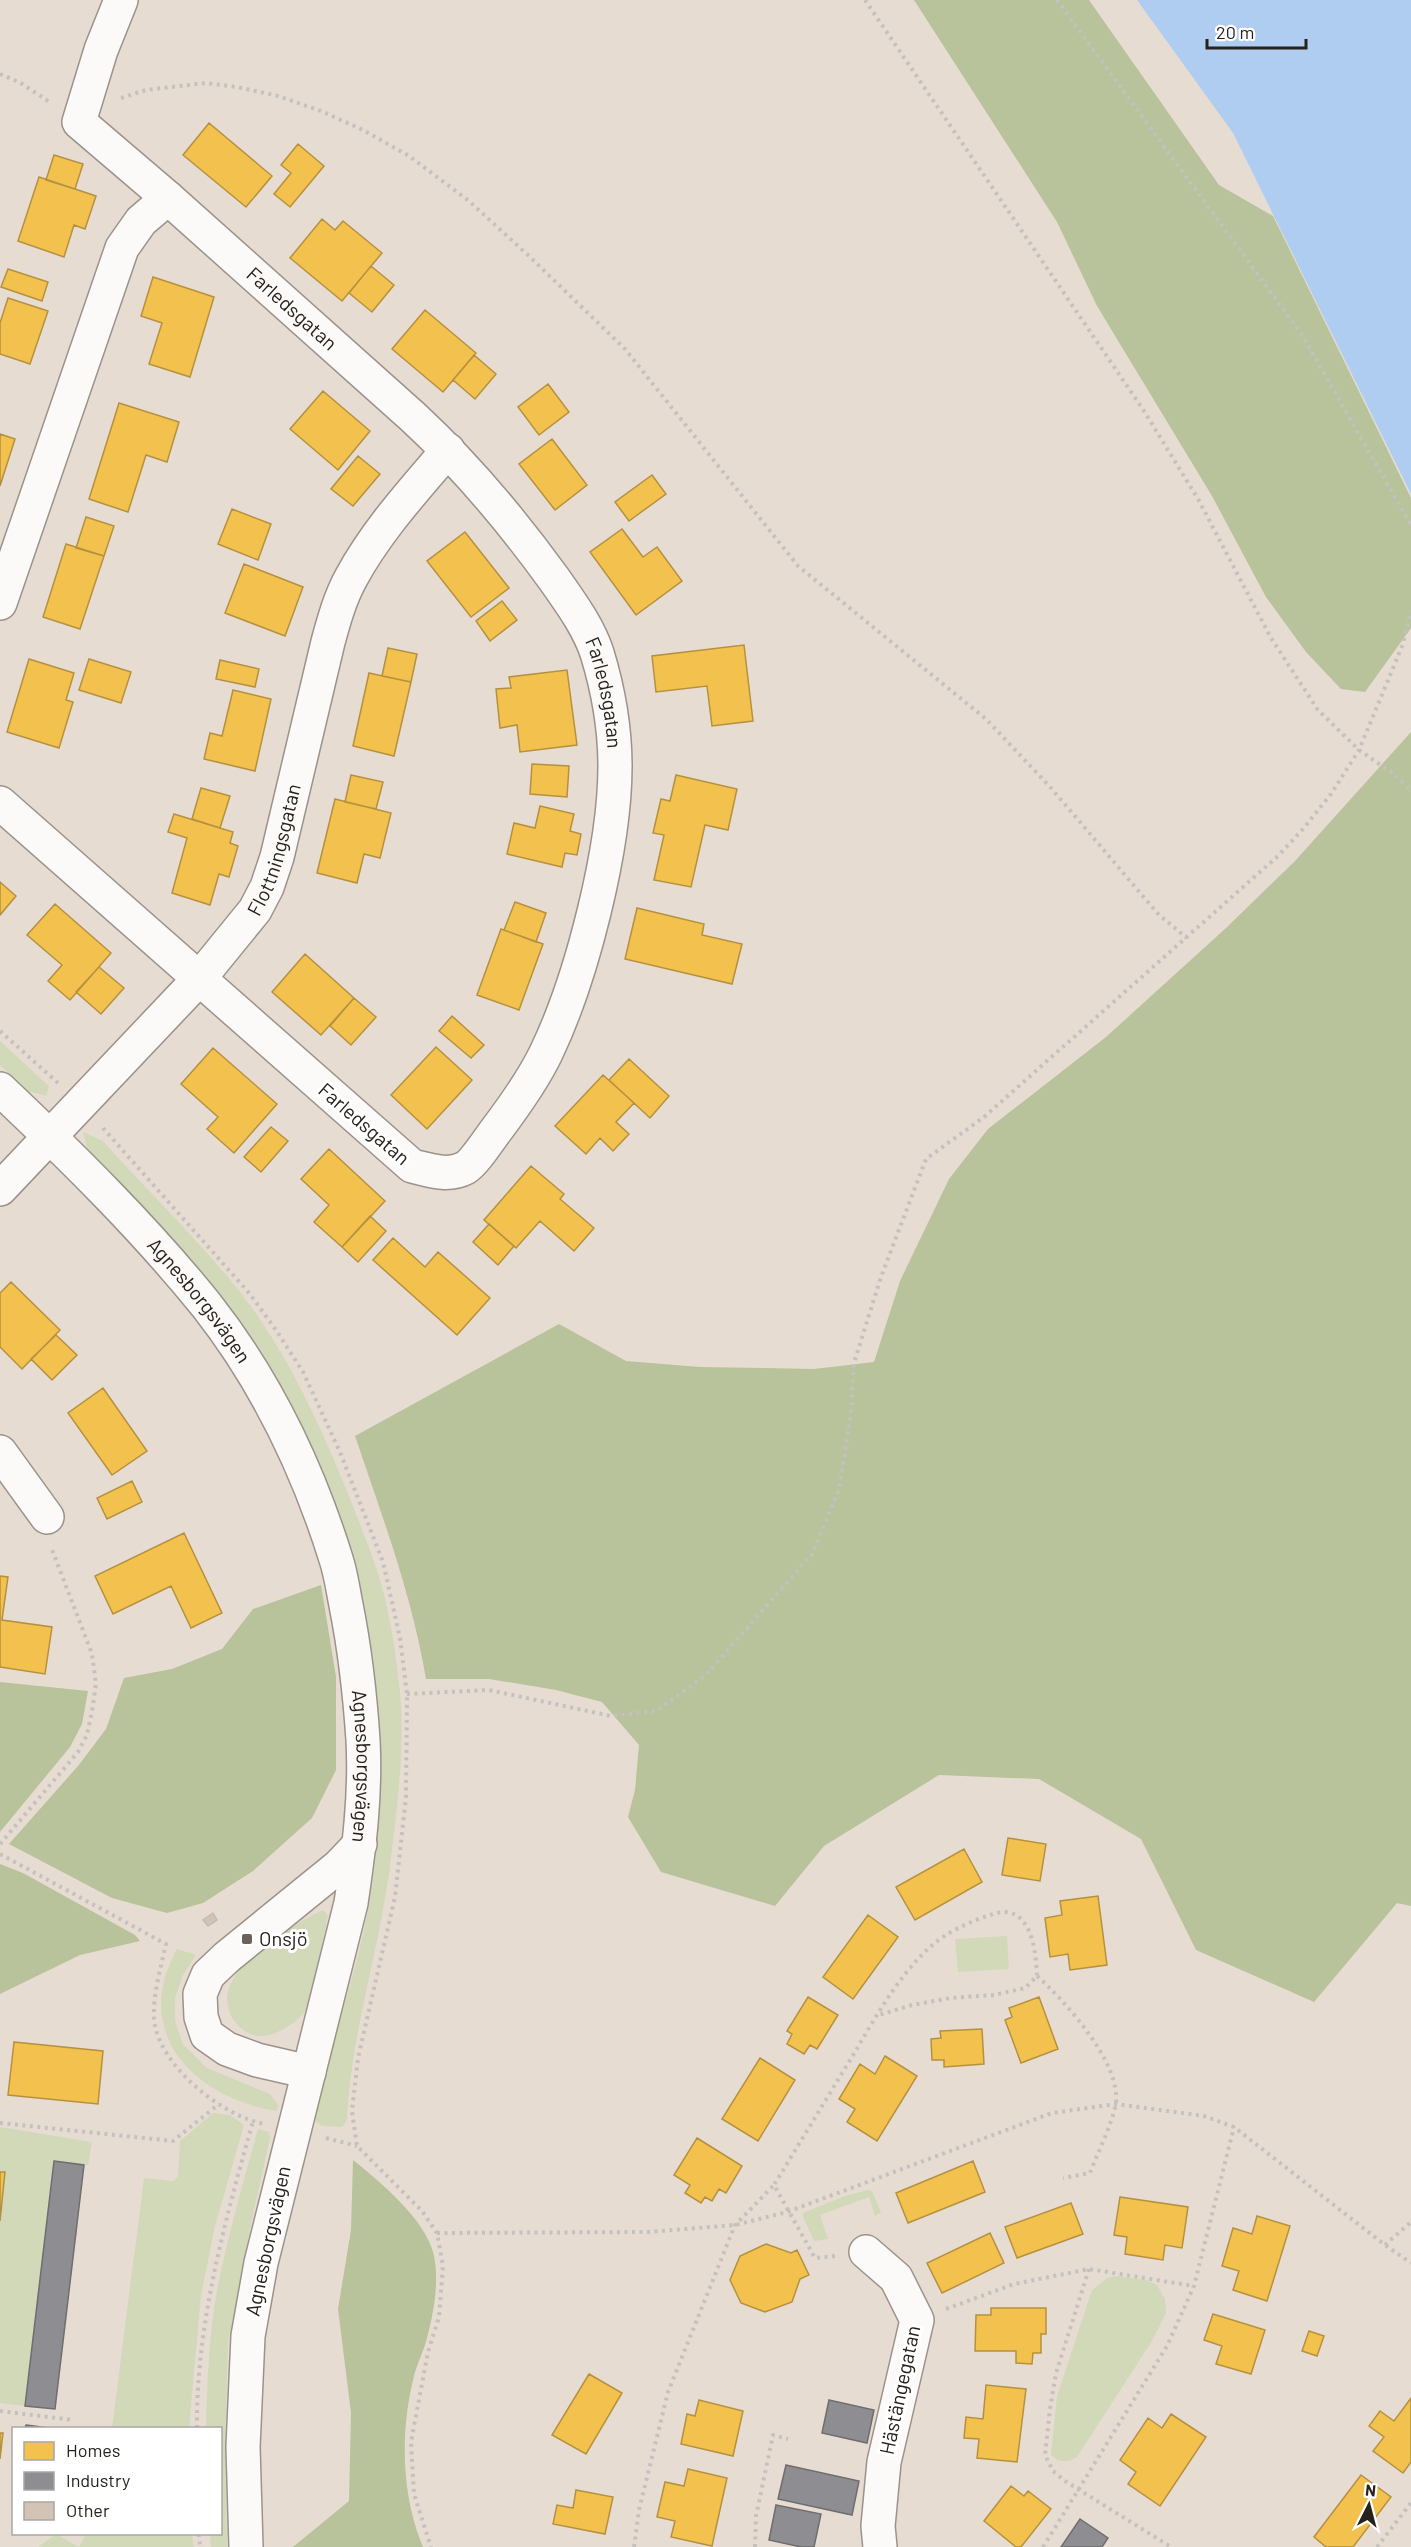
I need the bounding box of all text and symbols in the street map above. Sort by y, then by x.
scale bar [1207,12,1306,50]
text: 20 m [1216,21,1254,43]
street label: Farledsgatan [242,261,343,355]
street label: Farledsgatan [581,633,628,749]
street label: Flottningsgatan [241,781,305,919]
street label: Farledsgatan [314,1077,415,1169]
street label: Agnesborgsvägen [143,1232,257,1367]
street label: Agnesborgsvägen [348,1688,377,1844]
place label: Onsjö [259,1926,307,1950]
marker: Onsjö [240,1932,254,1946]
street label: Agnesborgsvägen [239,2163,295,2318]
street label: Hästängegatan [874,2323,924,2457]
legend [12,2427,222,2535]
text: Homes [66,2439,120,2461]
text: Industry [66,2469,130,2491]
north arrow [1339,2475,1399,2535]
text: N [1364,2480,1377,2500]
text: Other [66,2499,110,2521]

